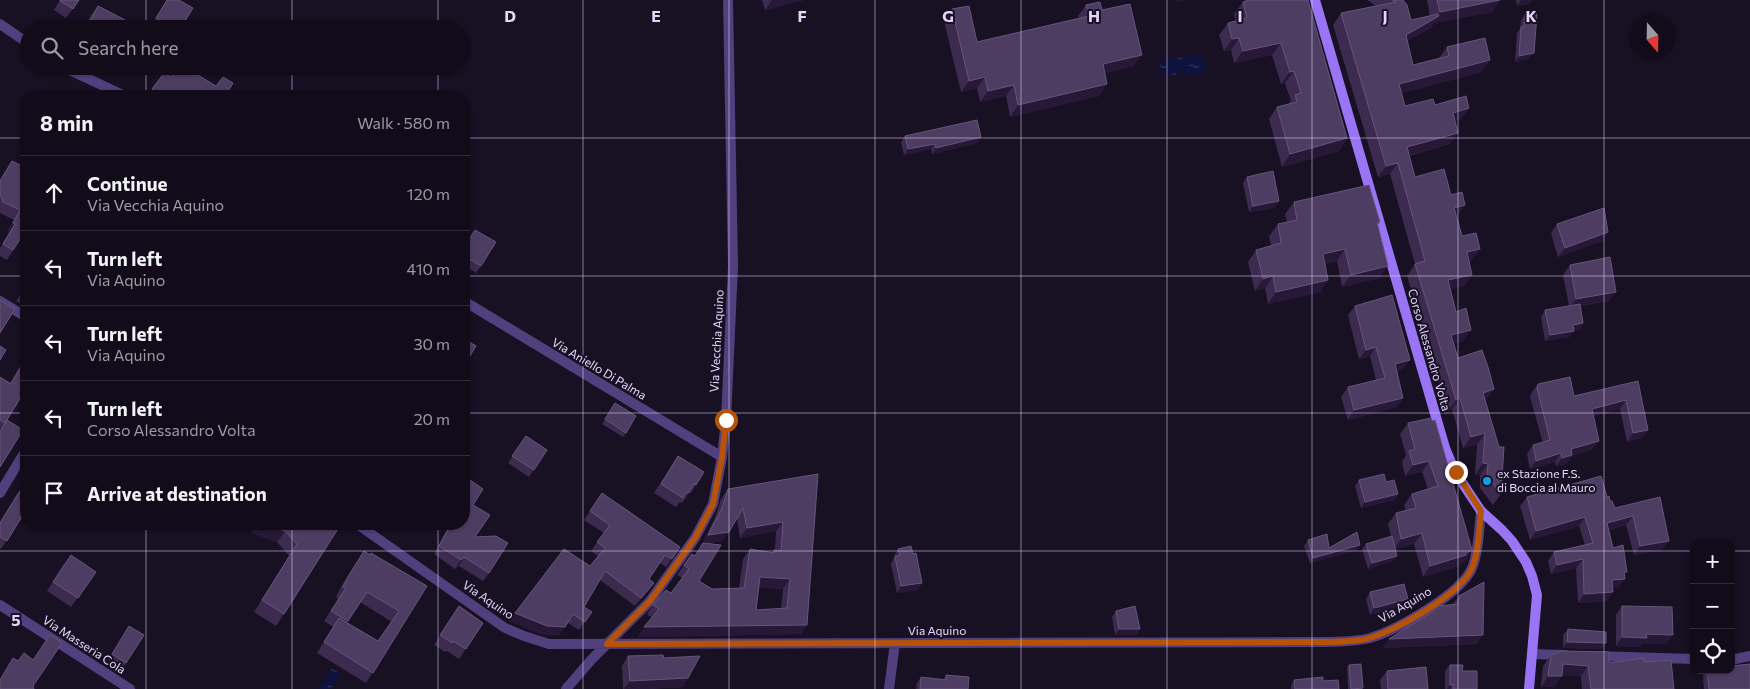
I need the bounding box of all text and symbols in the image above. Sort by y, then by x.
text: D [504,6,516,25]
text: E [651,6,661,25]
text: F [797,6,807,25]
text: G [942,6,954,25]
text: H [1088,6,1100,25]
text: I [1237,6,1243,25]
text: J [1382,6,1388,25]
text: K [1525,6,1537,25]
north arrow [1630,15,1675,60]
search box [20,20,470,75]
icon: search [38,34,66,62]
text: Search here [78,36,178,59]
text: 8 min [40,110,93,135]
text: Walk · 580 m [357,113,450,132]
text: Continue [87,172,167,195]
icon: ahead [40,179,68,207]
text: 120 m [407,184,450,203]
text: Via Vecchia Aquino [87,195,224,214]
text: Turn left [87,247,162,270]
icon: left [40,254,68,282]
text: 410 m [407,259,450,278]
text: Via Aquino [87,270,165,289]
street label: Corso Alessandro Volta [1406,287,1454,412]
street label: Via Vecchia Aquino [706,289,726,393]
text: Turn left [87,322,162,345]
icon: left [40,329,68,357]
text: 30 m [413,334,450,353]
street label: Via Aniello Di Palma [550,334,649,402]
text: Via Aquino [87,345,165,364]
text: Turn left [87,397,162,420]
icon: left [40,404,68,432]
text: 20 m [414,409,450,428]
route start [715,409,738,432]
text: Corso Alessandro Volta [87,420,256,439]
route end [1445,461,1468,484]
place label: ex Stazione F.S. di Boccia al Mauro [1497,466,1595,494]
marker: ex Stazione F.S. di Boccia al Mauro [1481,475,1493,487]
icon: arrive [40,479,68,507]
text: Arrive at destination [87,482,267,505]
map controls [1690,539,1735,674]
button: + [1690,539,1735,584]
street label: Via Aquino [460,577,517,621]
street label: Via Aquino [1376,583,1433,625]
button: − [1690,584,1735,629]
text: 5 [11,610,21,629]
street label: Via Masseria Cola [40,612,129,676]
street label: Via Aquino [908,623,966,637]
button: locate [1690,629,1735,674]

